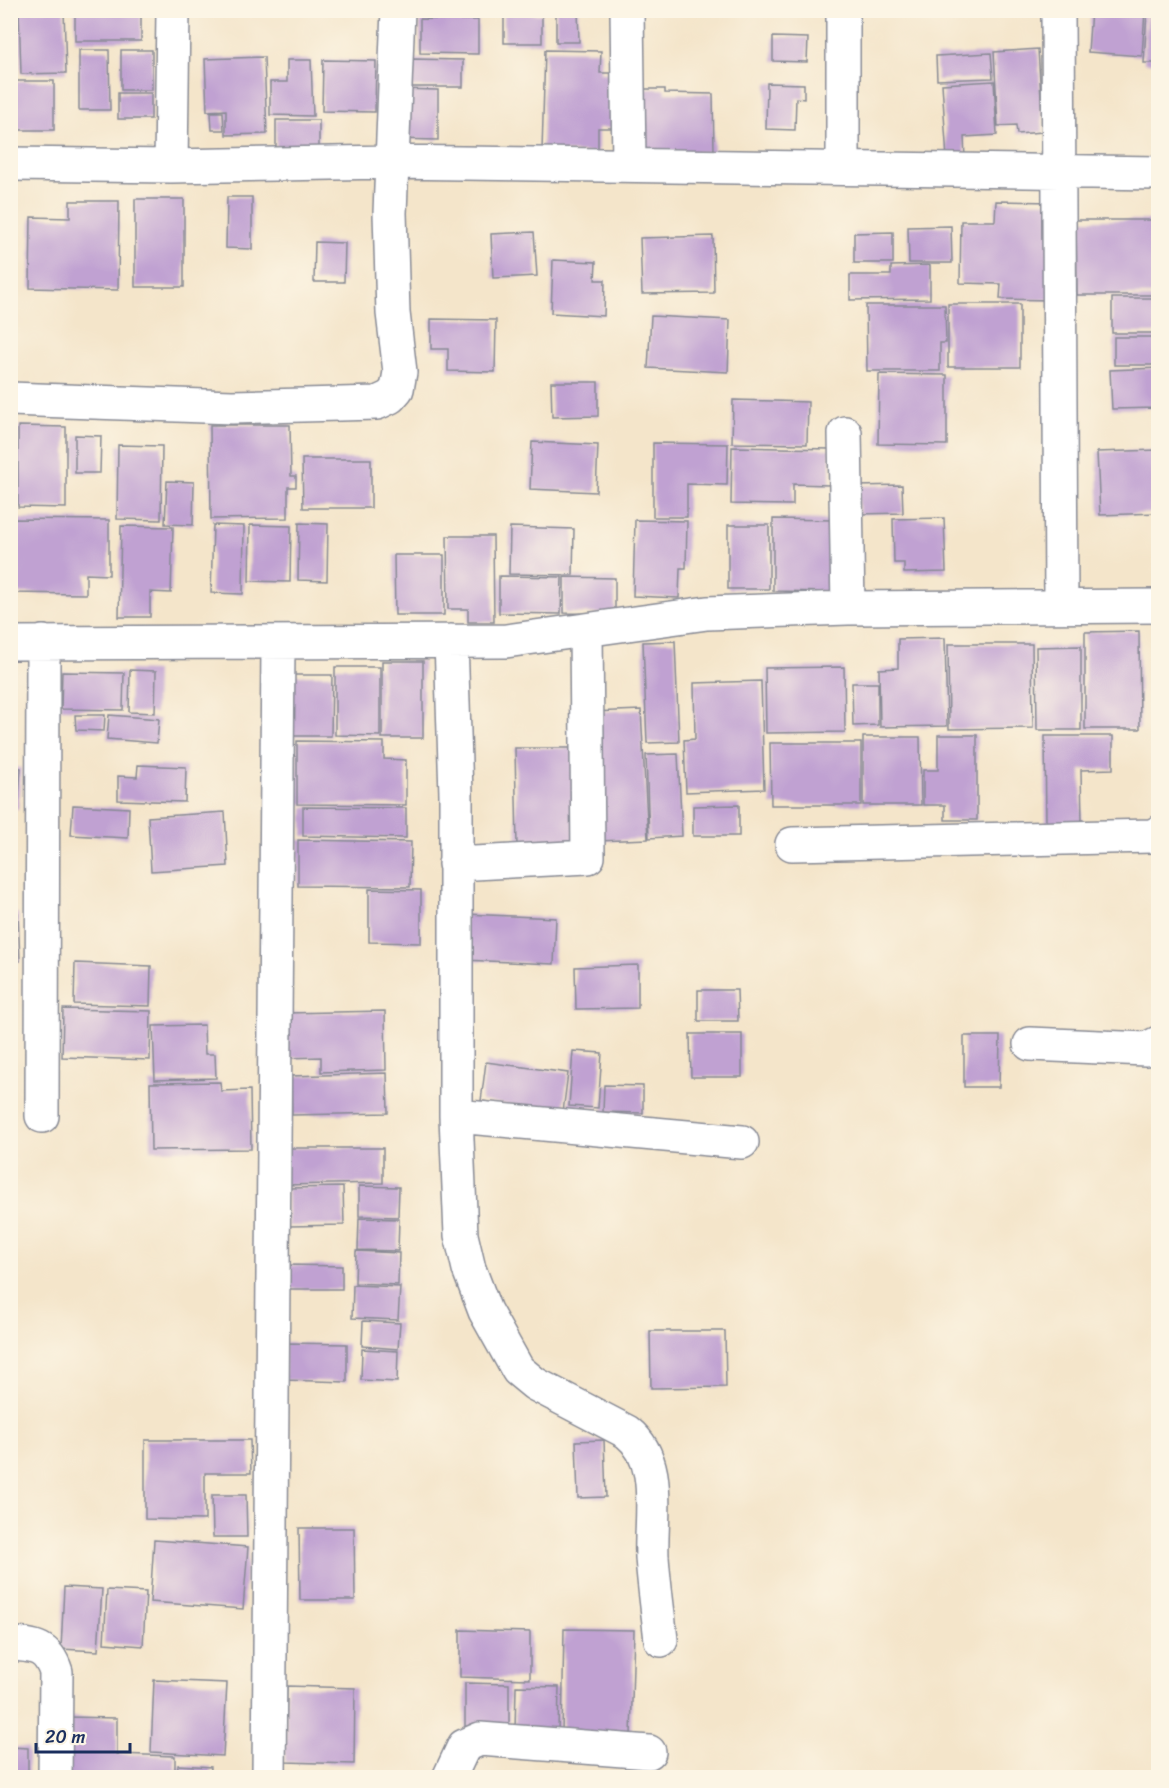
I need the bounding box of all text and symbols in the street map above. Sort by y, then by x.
scale bar [36,1716,130,1754]
text: 20 m [45,1721,85,1753]

